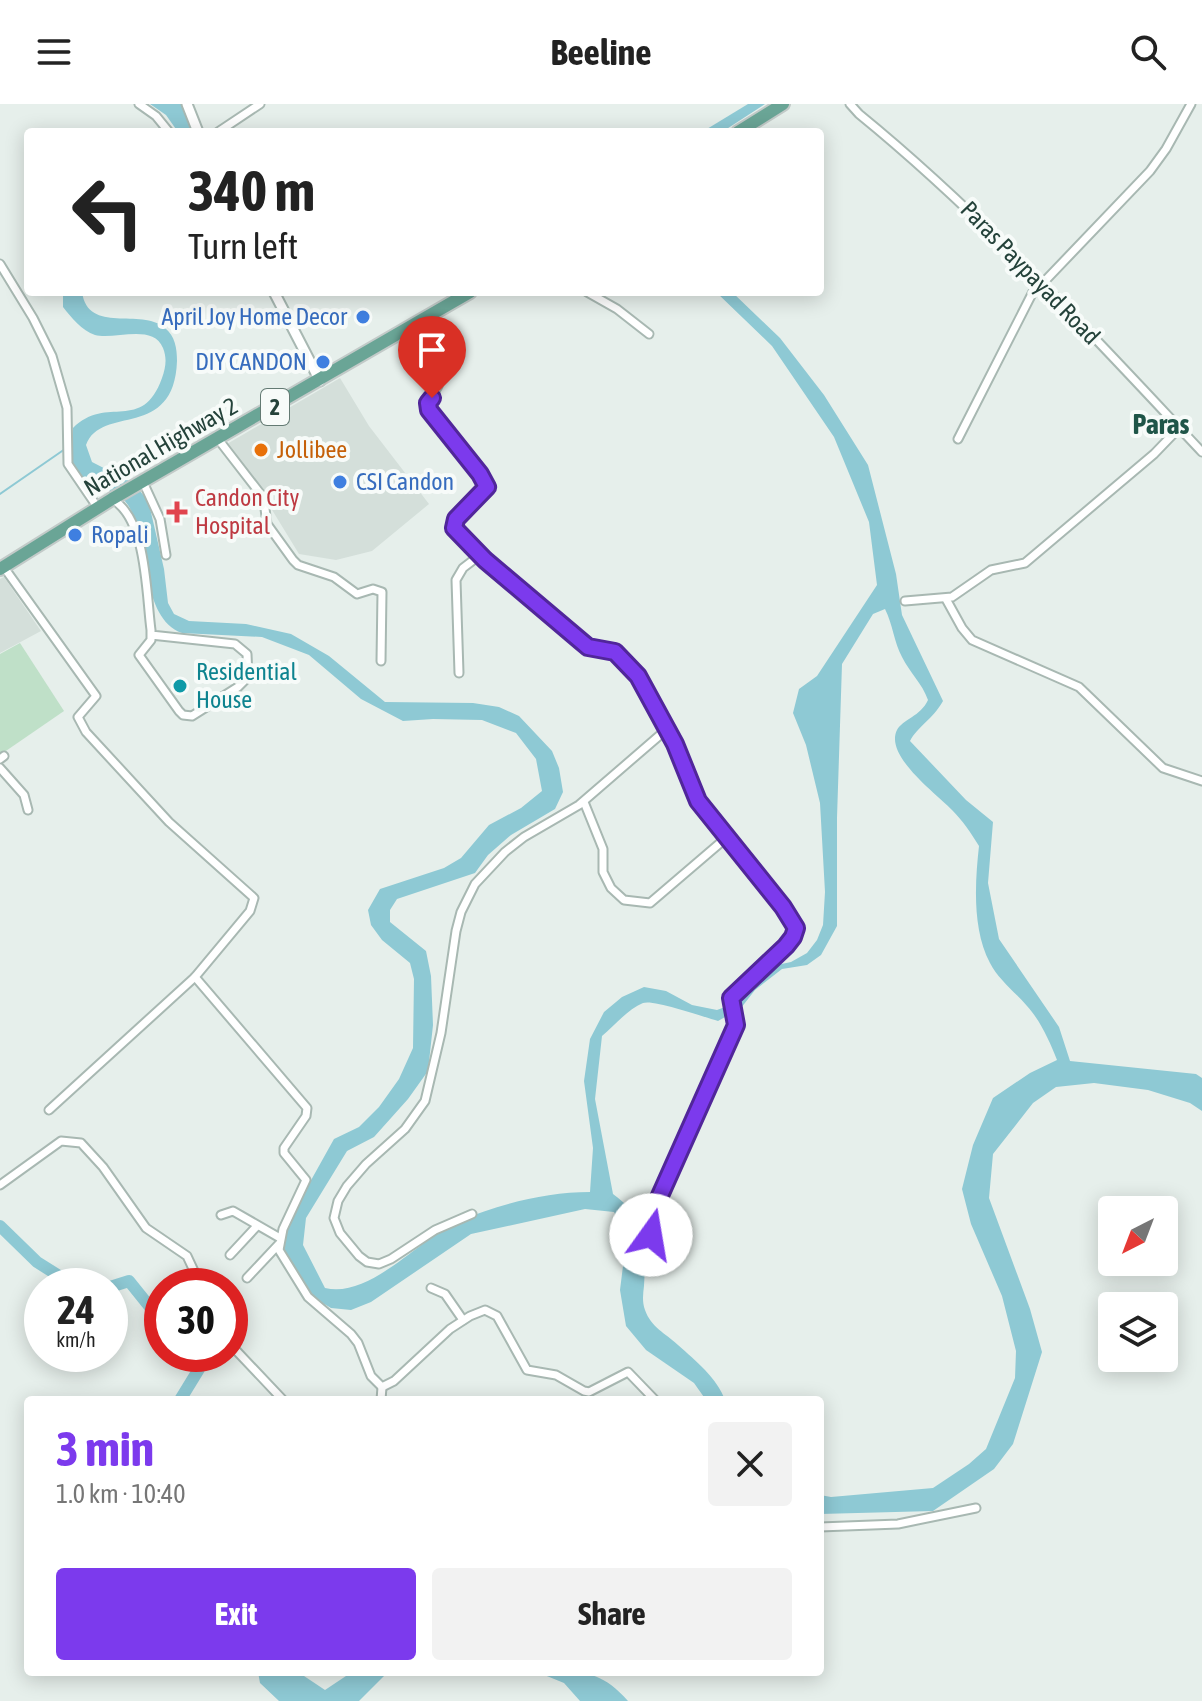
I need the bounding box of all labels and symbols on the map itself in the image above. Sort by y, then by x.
street label: Paras Paypayad Road [955,196,1105,350]
place label: April Joy Home Decor [162,303,348,330]
marker: April Joy Home Decor [354,308,372,326]
pin [398,316,466,398]
place label: DIY CANDON [195,348,307,375]
marker: DIY CANDON [314,353,332,371]
road number: 2 [261,389,289,425]
street label: National Highway 2 [79,392,242,501]
district label: Paras [1133,408,1190,440]
place label: Jollibee [277,436,347,463]
marker: Jollibee [252,441,270,459]
place label: CSI Candon [356,468,454,495]
marker: CSI Candon [331,473,349,491]
place label: Candon City Hospital [195,484,299,539]
marker: Candon City Hospital [166,501,188,523]
place label: Ropali [91,521,149,548]
marker: Ropali [66,526,84,544]
place label: Residential House [196,658,297,713]
marker: Residential House [171,677,189,695]
position arrow [609,1193,693,1277]
north arrow [1098,1196,1178,1276]
speed limit sign: 30 [144,1268,248,1372]

